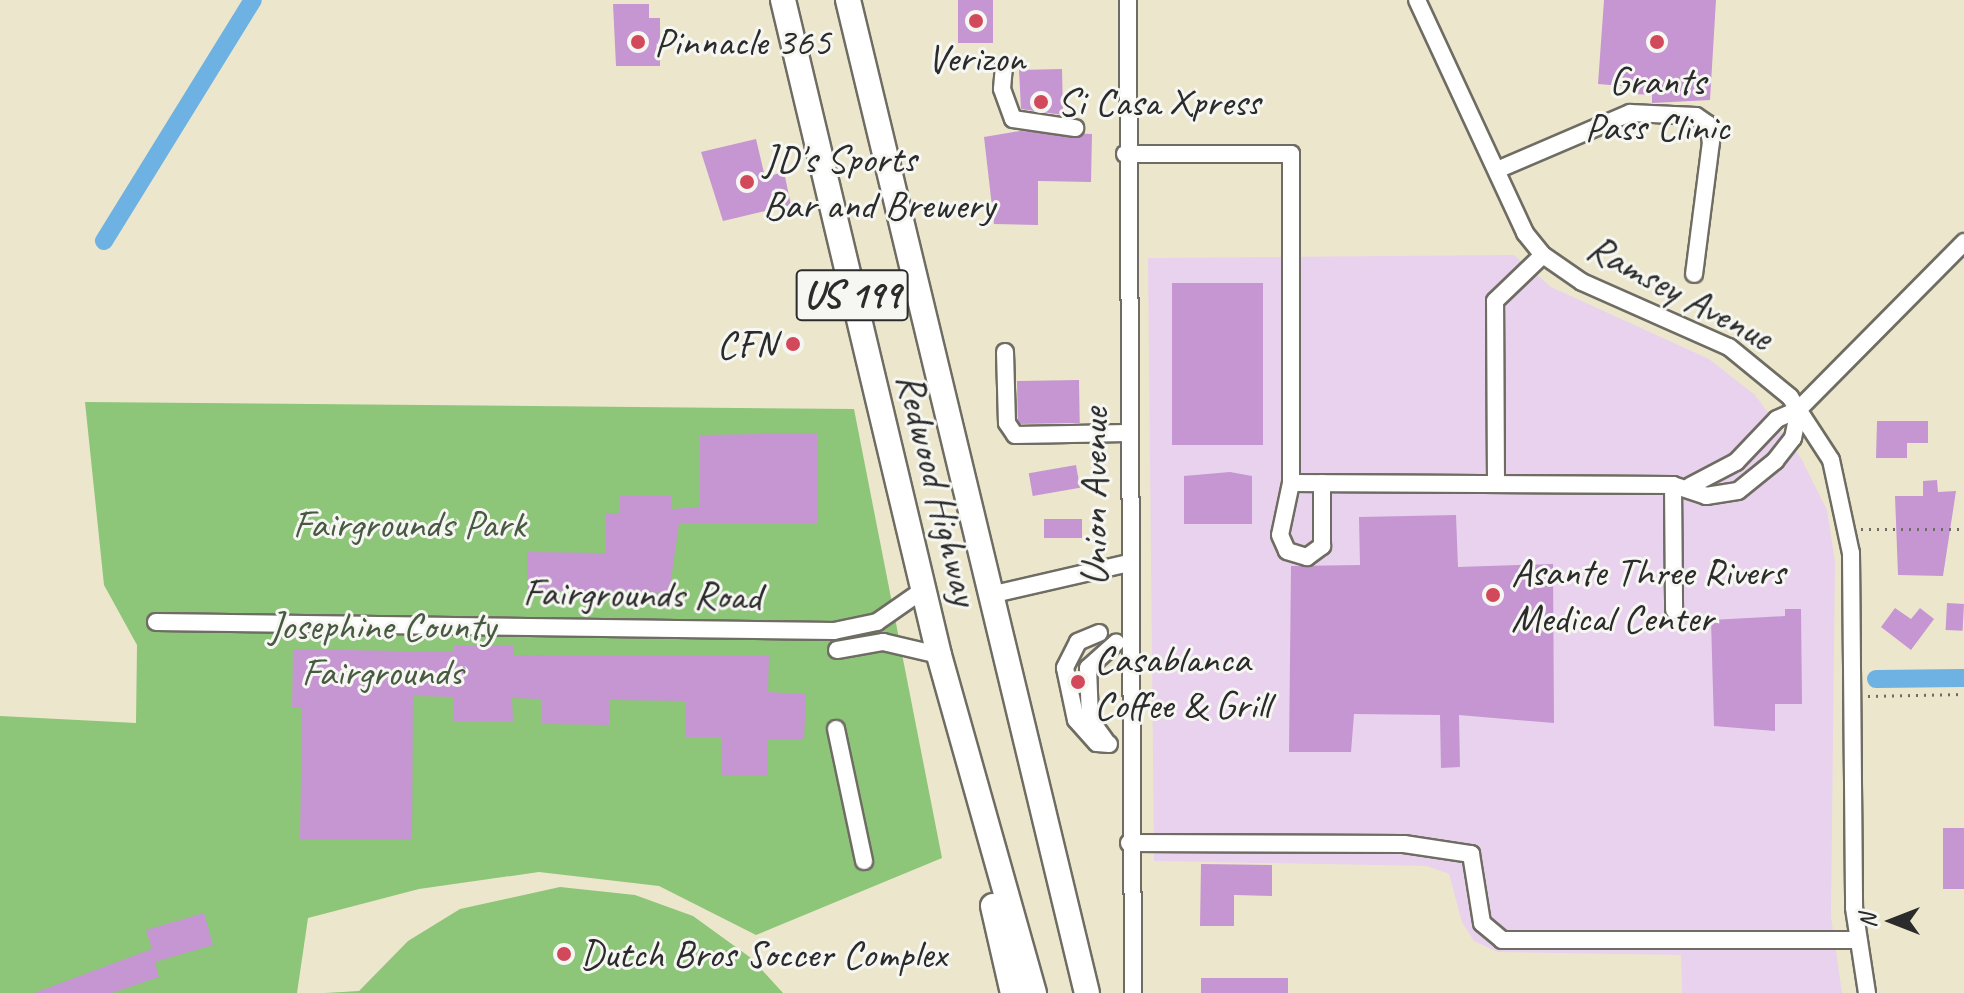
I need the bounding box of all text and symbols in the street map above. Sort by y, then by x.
marker: Verizon [967,12,985,30]
place label: Pinnacle 365 [654,18,831,66]
marker: Grants Pass Clinic [1646,31,1668,53]
marker: Pinnacle 365 [629,33,647,51]
place label: Verizon [927,34,1025,82]
place label: Grants Pass Clinic [1584,57,1730,151]
place label: Si Casa Xpress [1057,78,1261,126]
marker: Si Casa Xpress [1032,93,1050,111]
place label: JD's Sports Bar and Brewery [763,135,996,229]
marker: JD's Sports Bar and Brewery [738,173,756,191]
street label: Ramsey Avenue [1579,223,1781,361]
road number: US 199 [794,261,910,329]
place label: CFN [717,320,777,368]
marker: CFN [784,335,802,353]
street label: Redwood Highway [886,368,990,610]
street label: Union Avenue [1070,408,1118,586]
park label: Fairgrounds Park [292,500,526,548]
place label: Asante Three Rivers Medical Center [1511,548,1787,642]
street label: Fairgrounds Road [523,568,761,620]
marker: Asante Three Rivers Medical Center [1482,584,1504,606]
park label: Josephine County Fairgrounds [269,602,495,696]
place label: Casablanca Coffee & Grill [1094,635,1270,729]
marker: Casablanca Coffee & Grill [1069,673,1087,691]
north arrow [1852,881,1932,961]
text: N [1854,914,1882,928]
place label: Dutch Bros Soccer Complex [580,930,948,978]
marker: Dutch Bros Soccer Complex [555,945,573,963]

